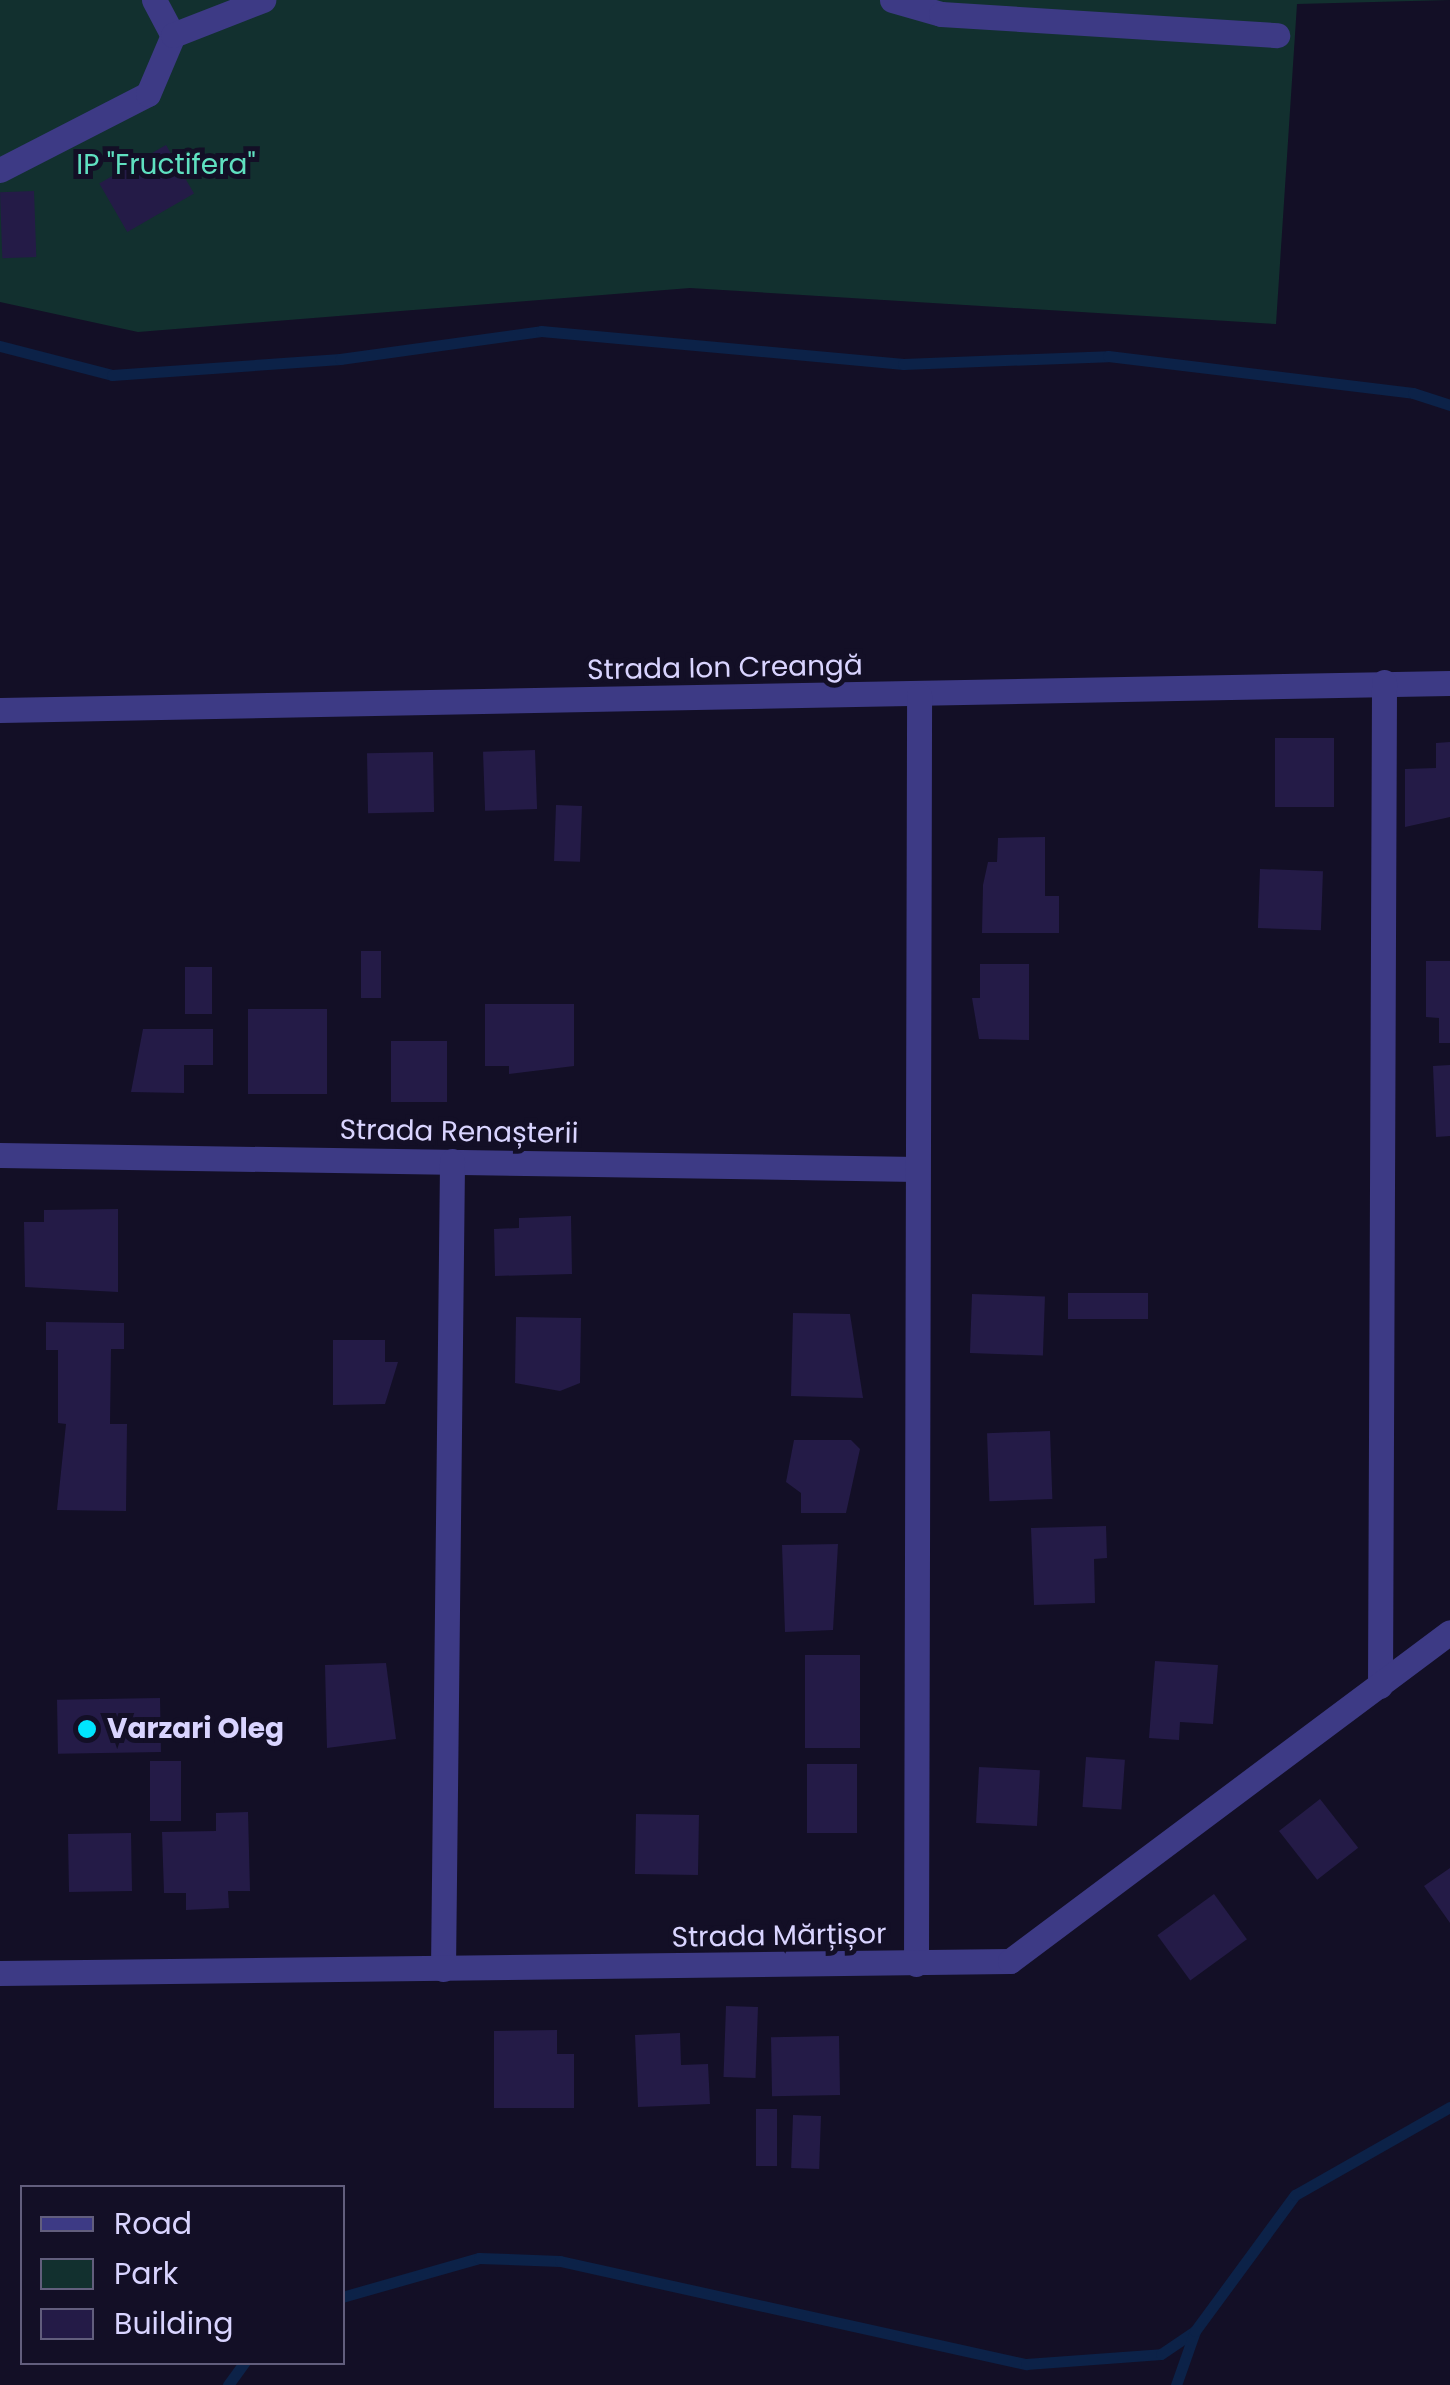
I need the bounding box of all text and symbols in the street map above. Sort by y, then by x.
park label: IP "Fructifera" [76,148,256,182]
street label: Strada Ion Creangă [587,649,863,687]
street label: Strada Renașterii [339,1113,579,1151]
place label: Varzari Oleg [107,1712,284,1746]
marker: Varzari Oleg [76,1718,98,1740]
street label: Strada Mărțișor [671,1917,887,1955]
legend [20,2185,345,2365]
text: Road [114,2202,192,2245]
text: Park [114,2252,178,2295]
text: Building [114,2302,234,2345]

